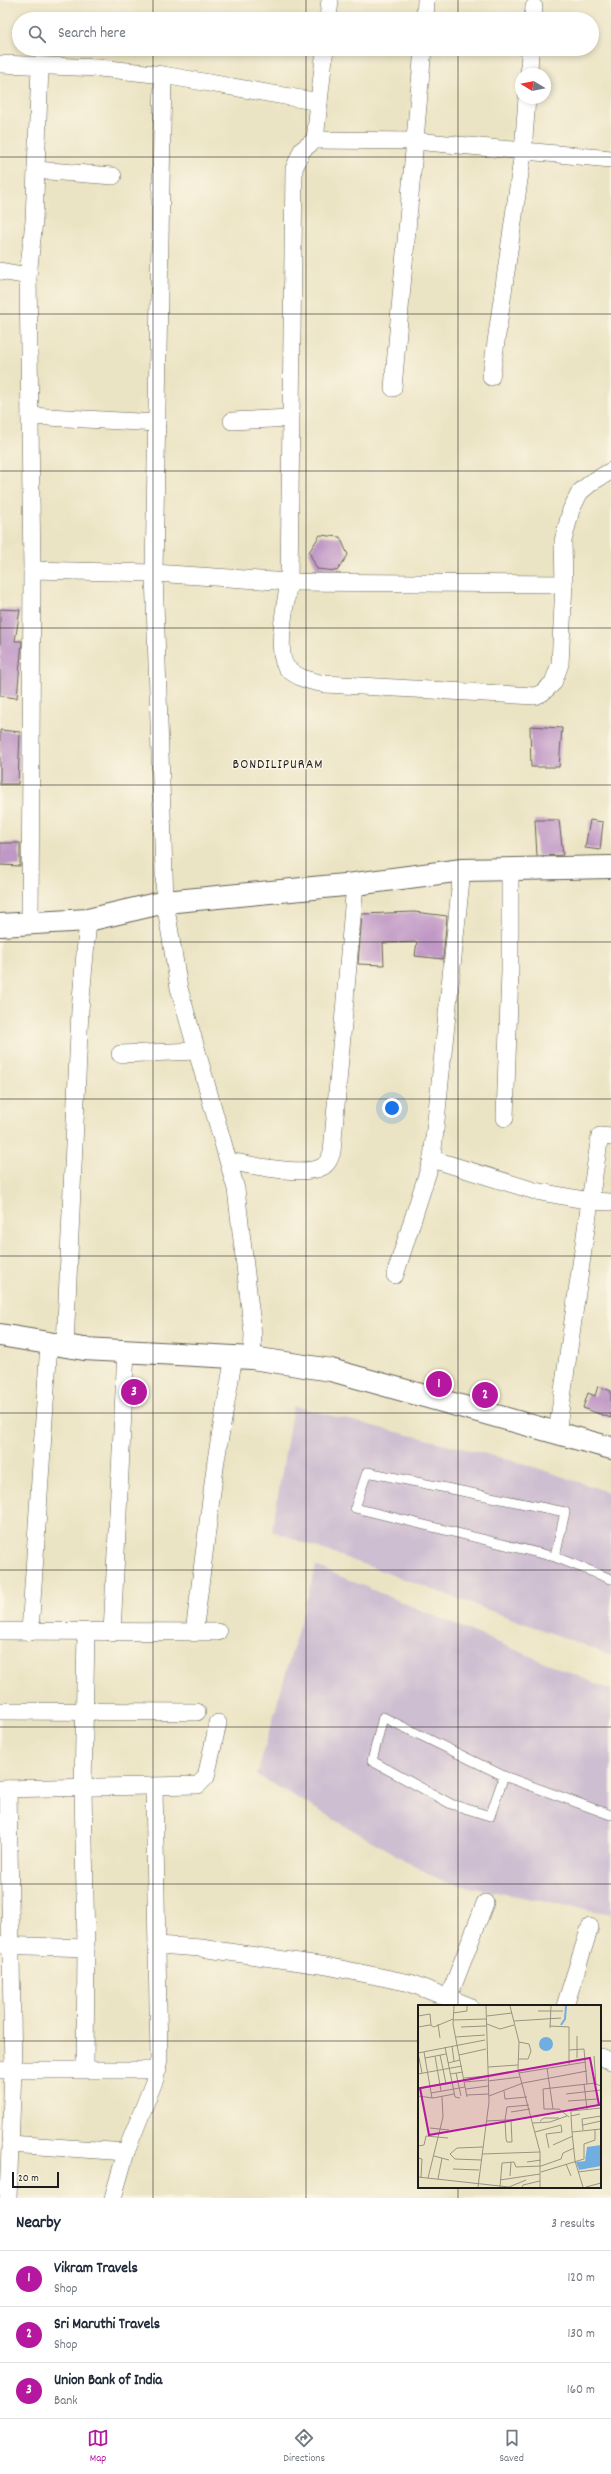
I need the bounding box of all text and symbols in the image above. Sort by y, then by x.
search box [12,12,599,56]
icon: search [26,23,48,45]
text: Search here [58,23,126,45]
north arrow [515,68,551,104]
district label: BONDILIPURAM [233,755,324,775]
your location [382,1098,402,1118]
pin: 1 [426,1369,452,1399]
pin: 3 [121,1377,147,1407]
pin: 2 [472,1380,498,1410]
inset map [418,2005,601,2188]
scale bar [12,2170,59,2189]
text: 20 m [18,2171,39,2187]
text: Nearby [16,2212,60,2236]
text: 3 results [551,2215,595,2234]
text: Vikram Travels [54,2258,138,2280]
text: 1 [28,2269,30,2288]
text: 120 m [567,2269,595,2288]
text: Shop [54,2280,77,2299]
text: Sri Maruthi Travels [54,2314,160,2336]
text: 2 [26,2325,32,2344]
text: 130 m [567,2325,595,2344]
text: Shop [54,2336,77,2355]
text: Union Bank of India [54,2370,162,2392]
text: 3 [26,2381,32,2400]
text: 160 m [567,2381,595,2400]
text: Bank [54,2392,78,2411]
tab: Map [87,2427,109,2467]
tab: Directions [283,2427,325,2467]
tab: Saved [499,2427,524,2467]

